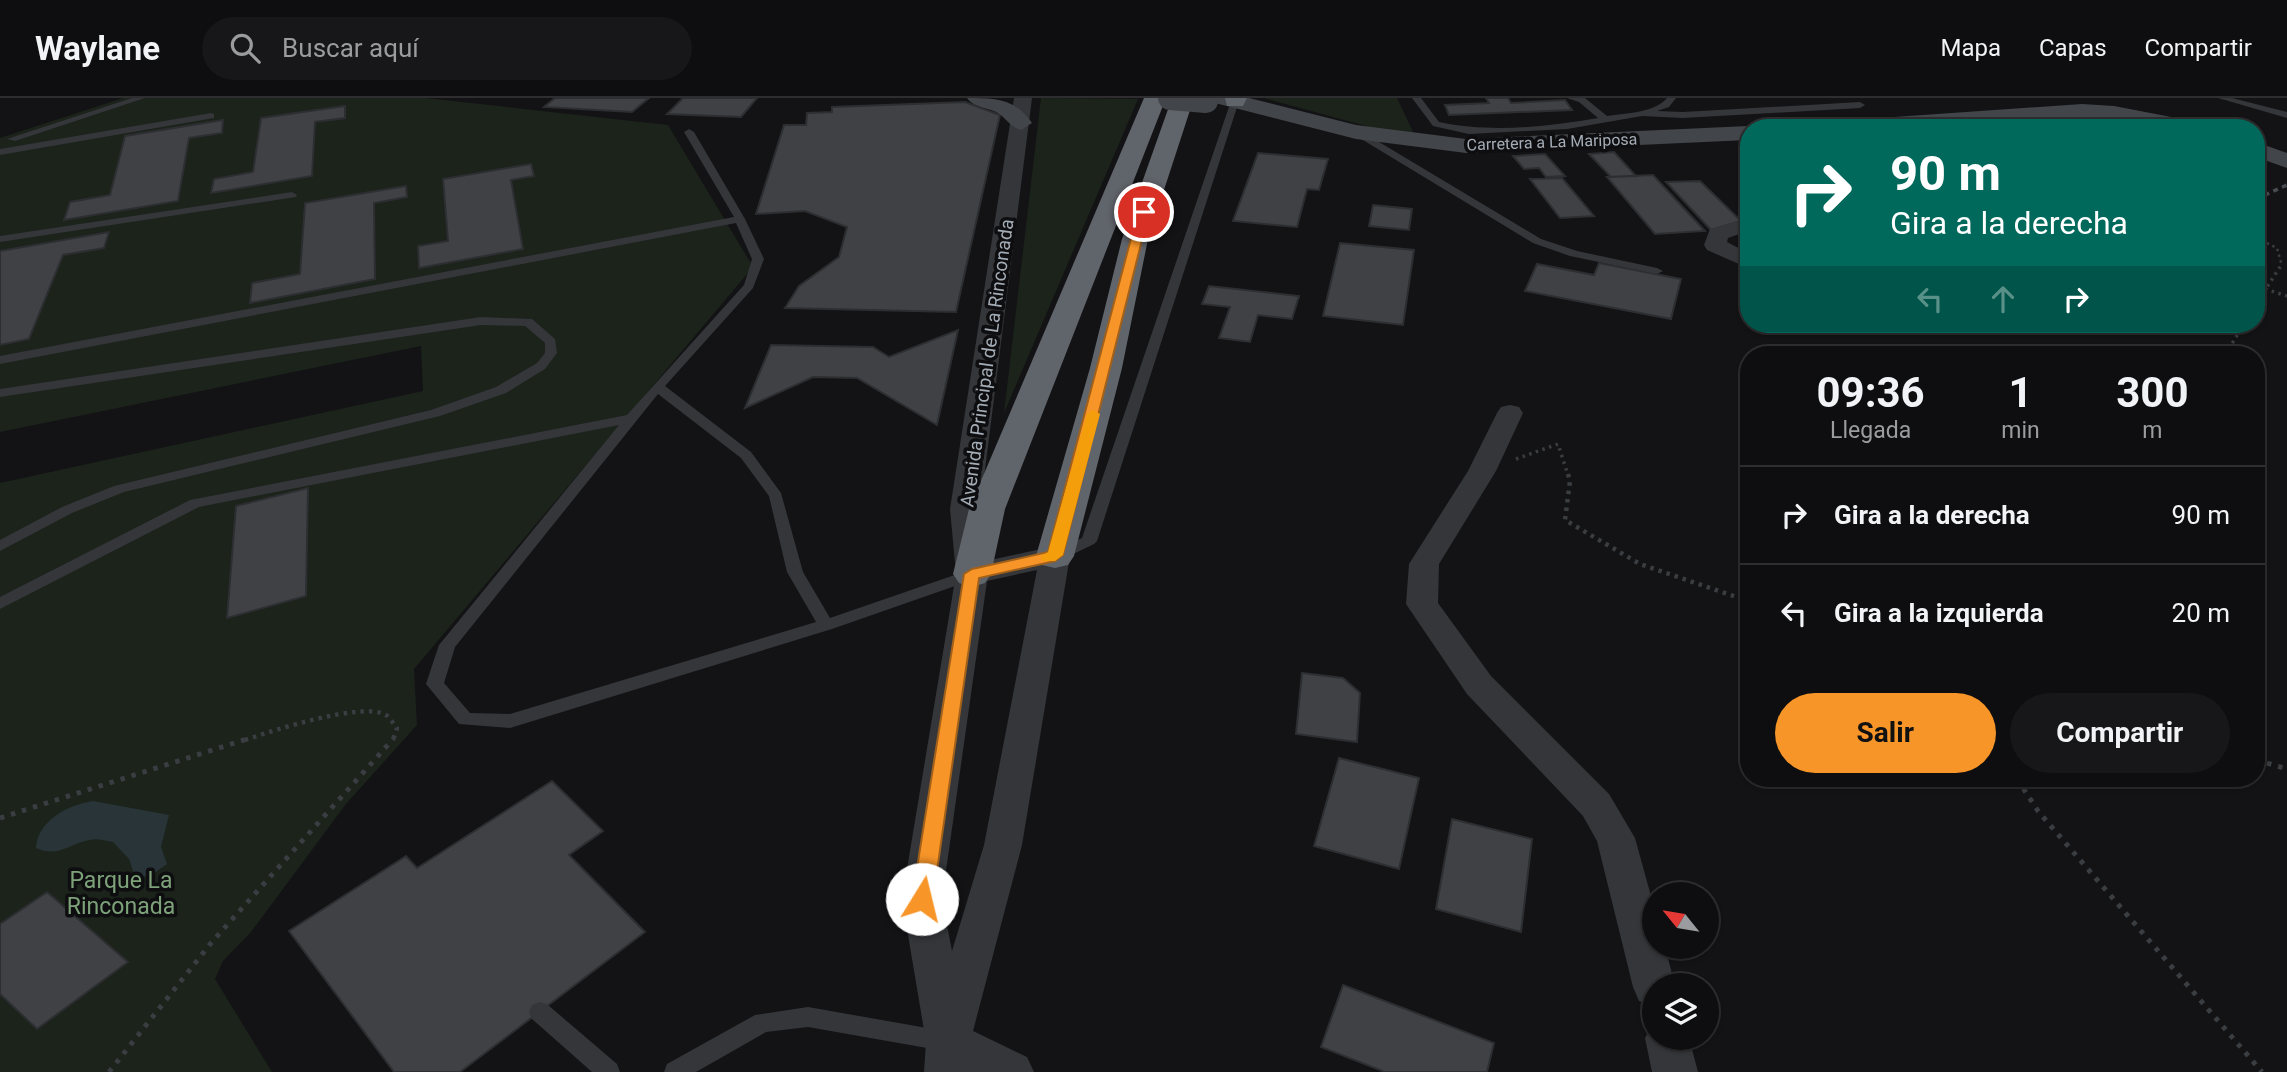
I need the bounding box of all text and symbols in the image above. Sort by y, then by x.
search box [202,17,692,80]
text: Waylane [35,29,160,68]
icon: search [226,29,264,67]
text: Buscar aquí [282,33,419,63]
text: Mapa [1940,34,2001,62]
text: Capas [2039,34,2107,62]
text: Compartir [2145,34,2252,62]
street label: Carretera a La Mariposa [1466,130,1638,154]
text: 90 m [1890,145,2001,202]
icon: right [1775,147,1866,238]
pin [1114,182,1174,242]
icon: arrive [1125,193,1163,231]
text: Gira a la derecha [1890,204,2128,242]
street label: Avenida Principal de La Rinconada [955,217,1019,509]
icon: left [1911,280,1949,318]
icon: ahead [1984,280,2022,318]
icon: right [2057,280,2095,318]
text: 09:36 [1817,368,1925,417]
text: 1 [2008,368,2033,417]
text: 300 [2116,368,2189,417]
text: Llegada [1830,417,1911,444]
text: min [2001,417,2040,444]
text: m [2142,417,2162,444]
icon: right [1775,496,1813,534]
text: Gira a la derecha [1834,500,2030,530]
text: 90 m [2172,500,2230,530]
icon: left [1775,594,1813,632]
text: Gira a la izquierda [1834,598,2044,628]
text: 20 m [2172,598,2230,628]
button: Salir [1775,693,1996,773]
button: Compartir [2010,693,2230,773]
position arrow [885,862,959,936]
park label: Parque La Rinconada [67,867,175,920]
north arrow [1642,882,1718,959]
map controls [1642,882,1719,1050]
button: layers [1642,973,1719,1050]

